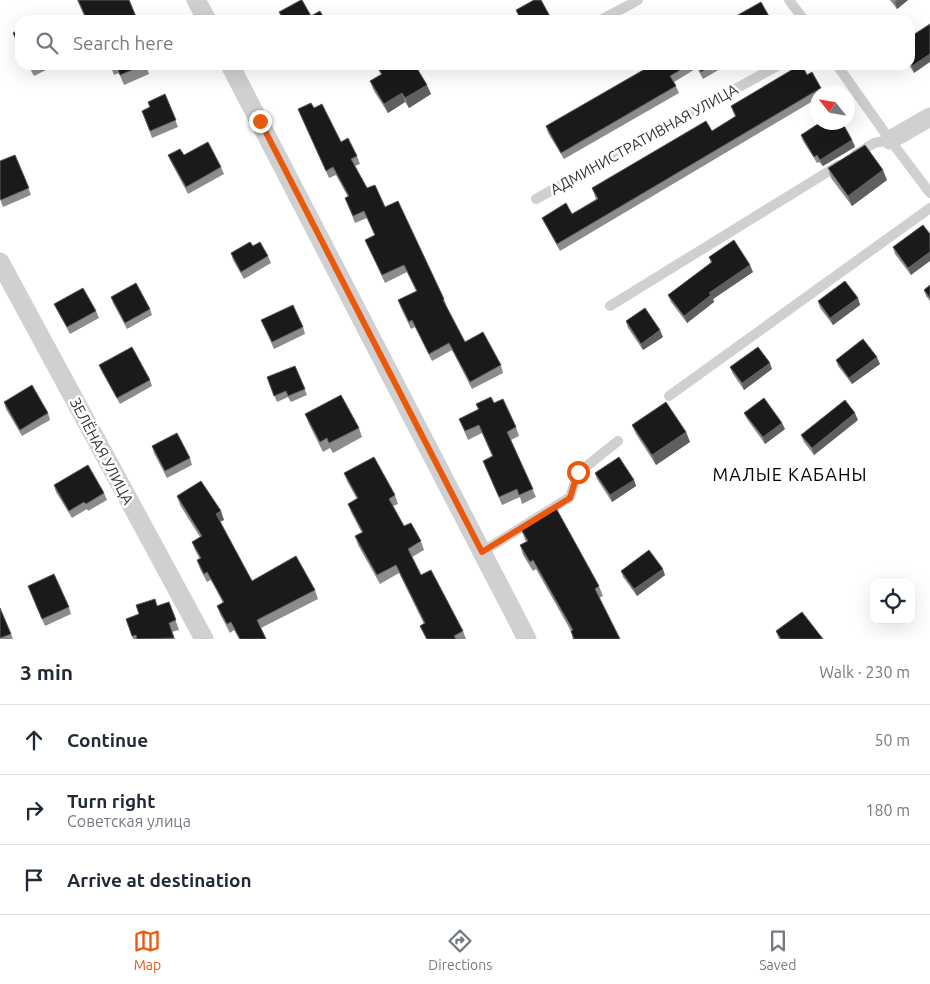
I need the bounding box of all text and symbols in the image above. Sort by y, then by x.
search box [15,15,915,70]
icon: search [33,29,61,57]
text: Search here [73,32,173,54]
street label: АДМИНИСТРАТИВНАЯ УЛИЦА [547,80,741,198]
north arrow [810,85,855,130]
route end [249,110,272,133]
street label: ЗЕЛЁНАЯ УЛИЦА [67,395,137,507]
route start [567,461,590,484]
district label: МАЛЫЕ КАБАНЫ [713,464,867,484]
map controls [870,579,915,624]
button: locate [870,579,915,624]
text: 3 min [20,660,73,684]
text: Walk · 230 m [819,663,910,681]
icon: ahead [20,726,48,754]
text: Continue [67,729,148,751]
text: 50 m [874,731,910,749]
text: Turn right [67,790,155,812]
icon: right [20,796,48,824]
text: 180 m [865,801,910,819]
text: Советская улица [67,812,191,830]
icon: arrive [20,866,48,894]
text: Arrive at destination [67,869,252,891]
tab: Map [133,927,161,973]
tab: Directions [428,927,492,973]
tab: Saved [759,927,797,973]

